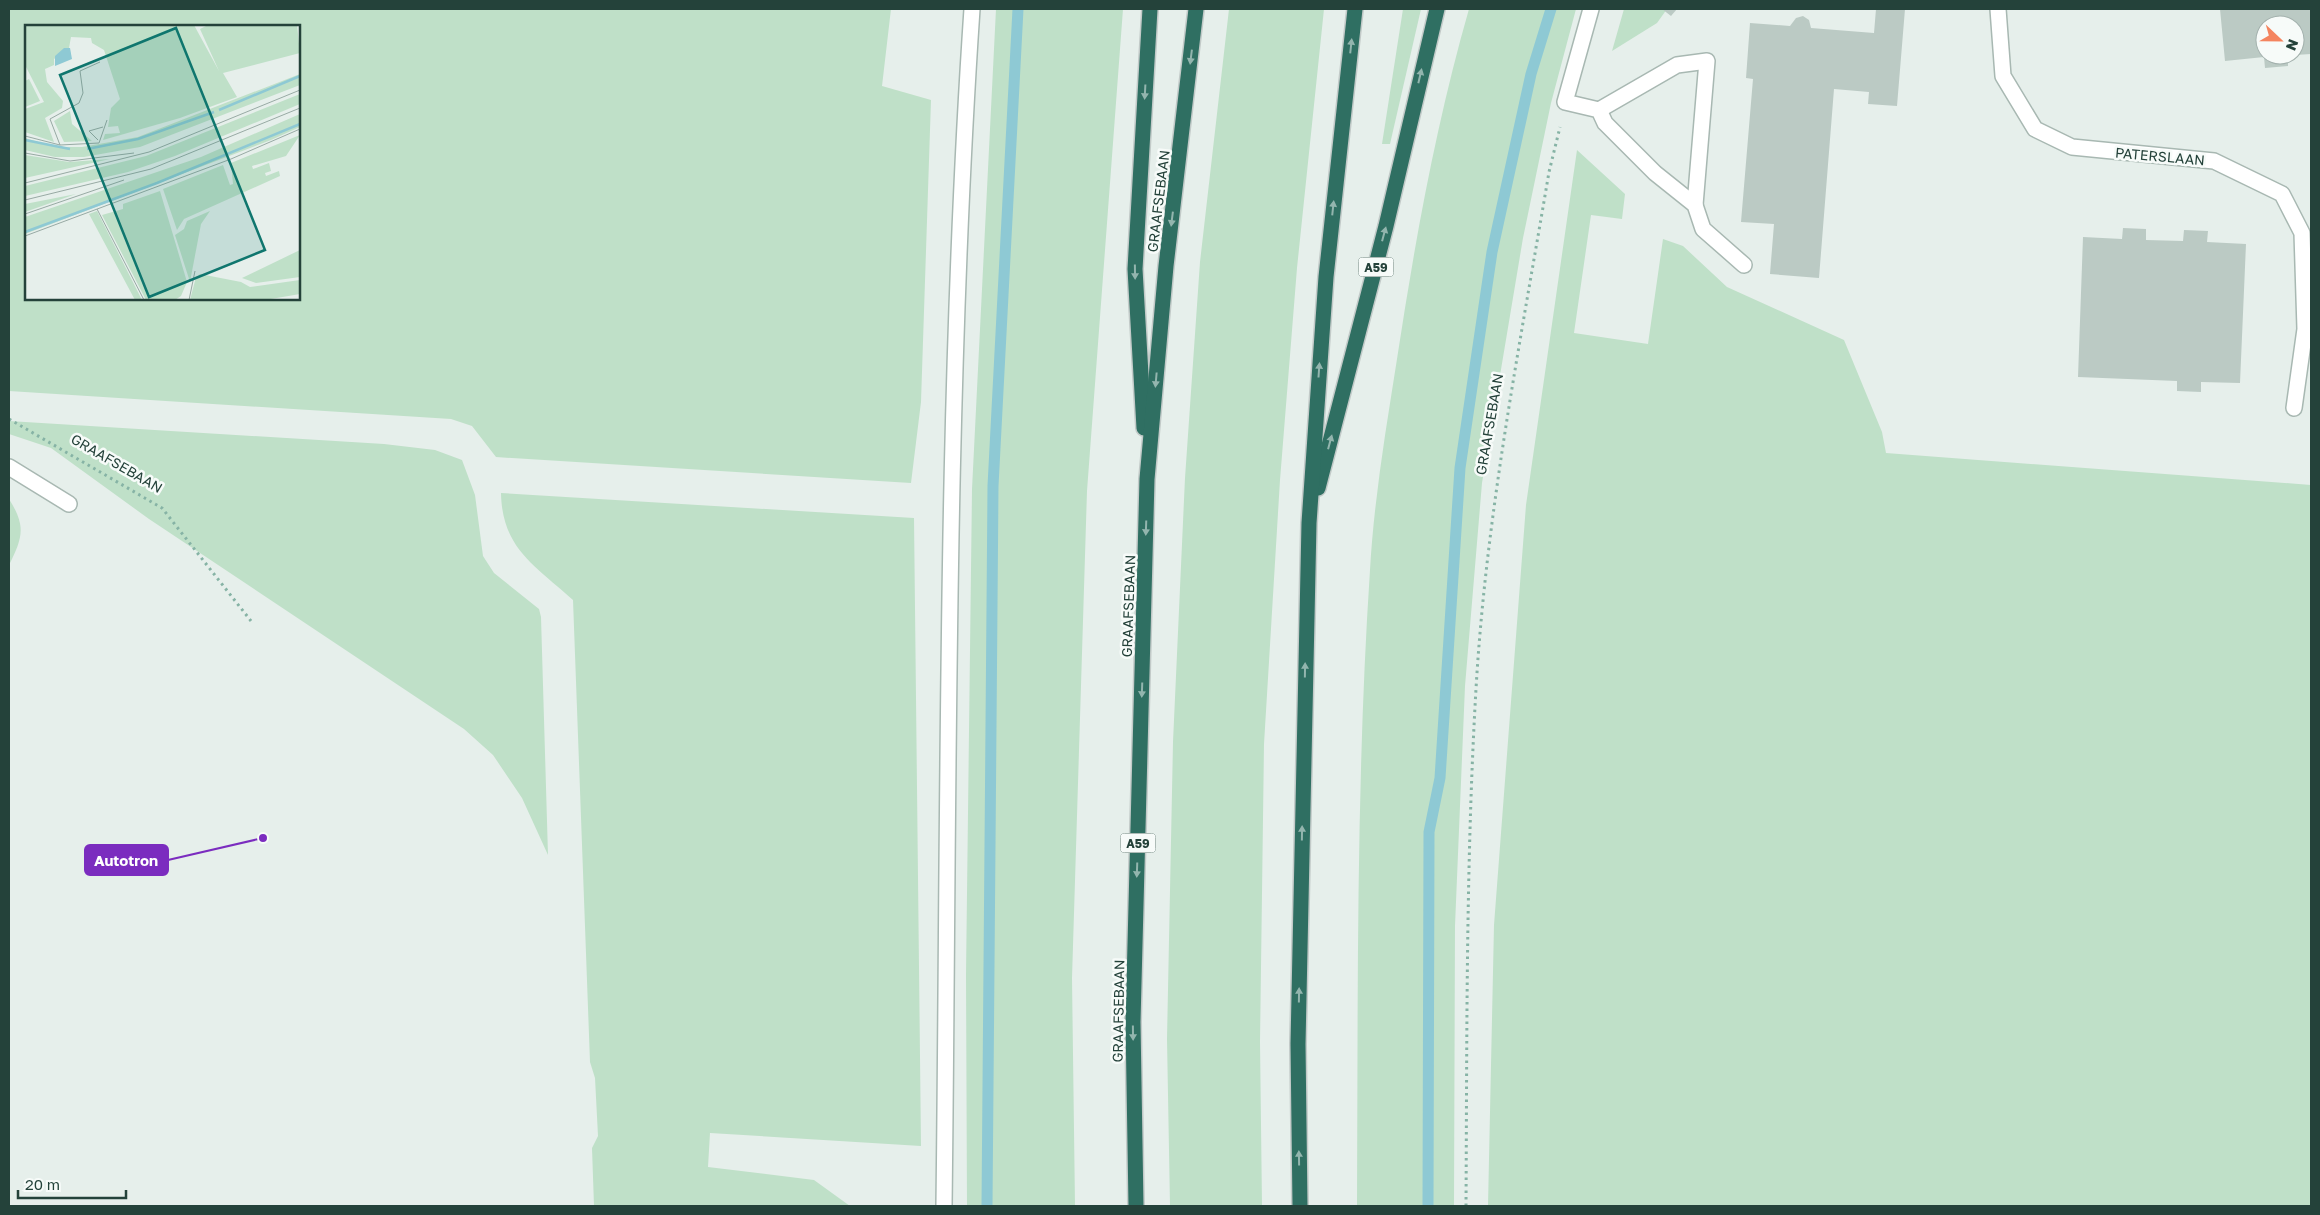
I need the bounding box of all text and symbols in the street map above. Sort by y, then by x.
north arrow [2255,15,2305,65]
inset map [25,25,300,300]
text: N [2283,37,2302,53]
one-way arrow [1347,38,1355,54]
one-way arrow [1187,49,1195,65]
one-way arrow [1416,68,1424,83]
one-way arrow [1141,85,1149,101]
street label: PATERSLAAN [2114,144,2206,168]
street label: GRAAFSEBAAN [1143,149,1173,253]
one-way arrow [1329,200,1337,216]
one-way arrow [1168,211,1176,227]
one-way arrow [1380,227,1388,242]
road number: A59 [1358,258,1394,276]
one-way arrow [1132,264,1140,280]
one-way arrow [1316,361,1324,377]
street label: GRAAFSEBAAN [1472,372,1506,476]
one-way arrow [1152,373,1160,389]
street label: GRAAFSEBAAN [68,430,166,496]
one-way arrow [1326,435,1334,450]
one-way arrow [1142,520,1150,536]
street label: GRAAFSEBAAN [1118,554,1138,658]
one-way arrow [1302,662,1310,678]
one-way arrow [1138,683,1146,699]
one-way arrow [1298,824,1306,840]
road number: A59 [1120,834,1156,852]
callout: Autotron [85,845,168,875]
text: Autotron [94,851,158,869]
one-way arrow [1133,863,1141,879]
street label: GRAAFSEBAAN [1109,959,1127,1063]
one-way arrow [1295,987,1303,1003]
one-way arrow [1129,1025,1137,1041]
one-way arrow [1295,1149,1303,1165]
scale bar [18,1168,125,1200]
text: 20 m [25,1175,60,1193]

